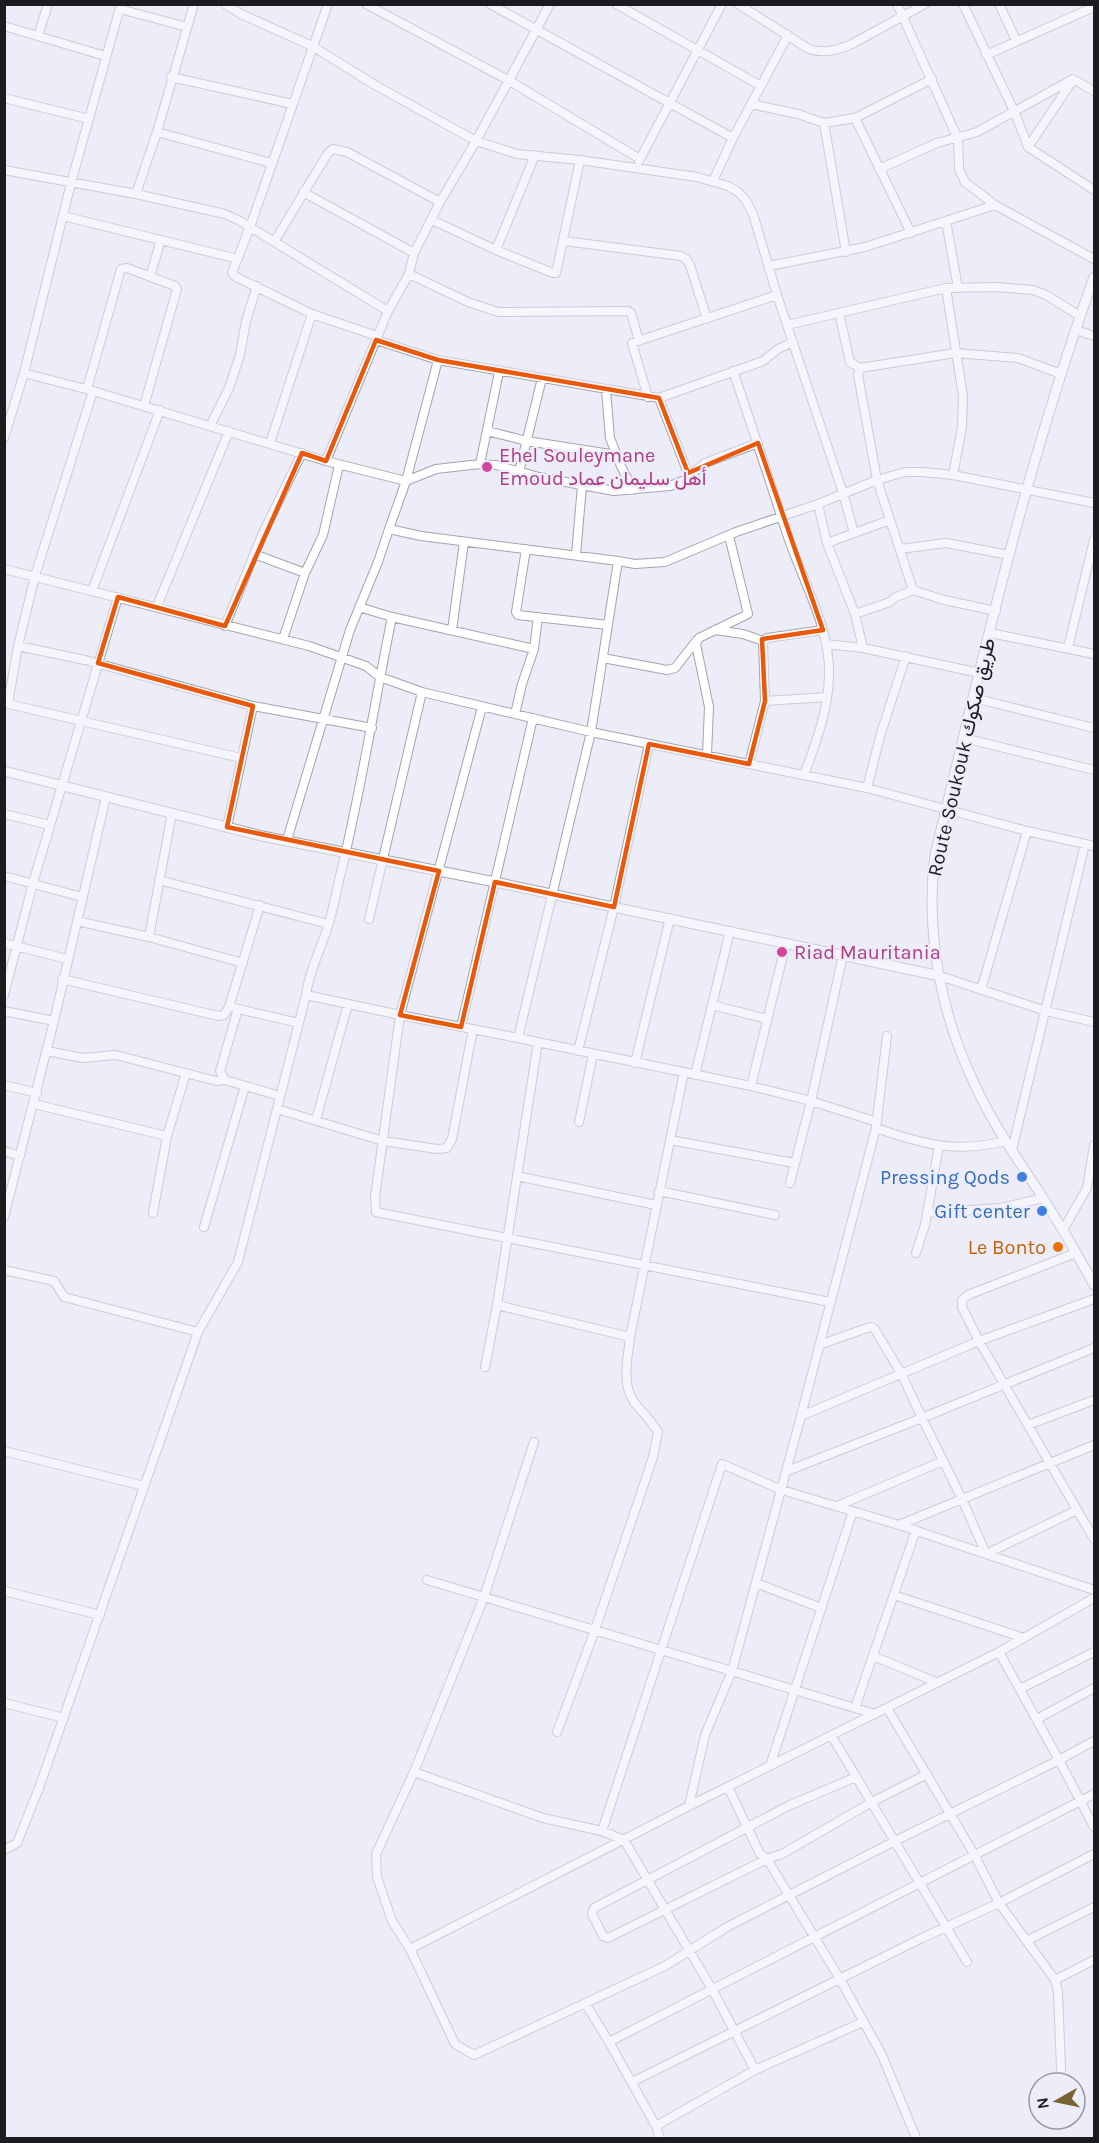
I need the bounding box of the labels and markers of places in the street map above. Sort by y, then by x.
place label: Ehel Souleymane Emoud أهل سليمان عماد [499,444,707,490]
marker: Ehel Souleymane Emoud أهل سليمان عماد [480,460,494,474]
place label: Riad Mauritania [794,941,941,964]
marker: Riad Mauritania [775,945,789,959]
place label: Pressing Qods [880,1166,1010,1189]
marker: Pressing Qods [1015,1170,1029,1184]
place label: Gift center [934,1200,1031,1223]
marker: Gift center [1035,1204,1049,1218]
place label: Le Bonto [968,1236,1046,1259]
marker: Le Bonto [1051,1240,1065,1254]

